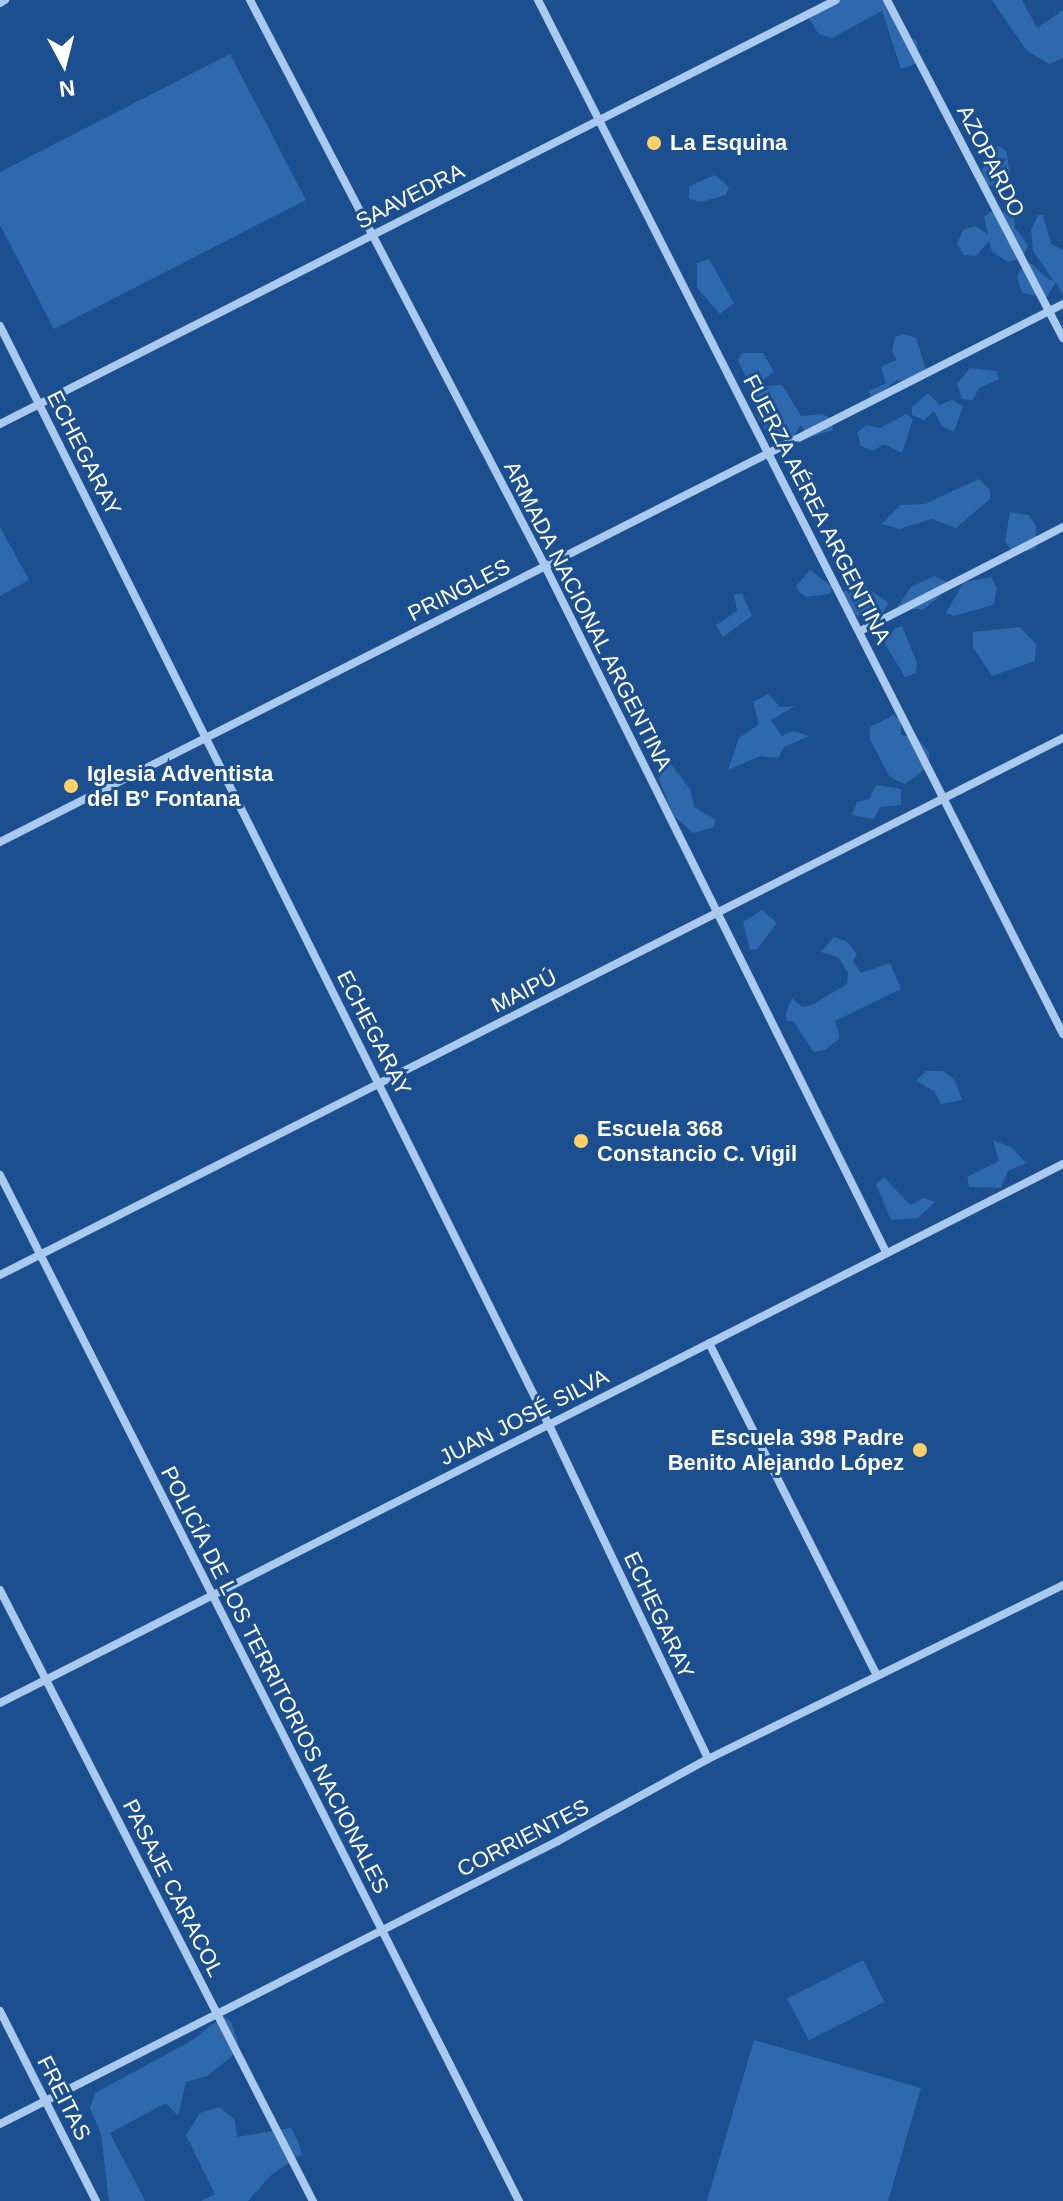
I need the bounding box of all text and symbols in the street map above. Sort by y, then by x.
north arrow [24,24,104,104]
text: N [58,75,76,102]
street label: AZOPARDO [952,101,1030,221]
place label: La Esquina [670,130,787,156]
marker: La Esquina [645,134,663,152]
street label: SAAVEDRA [351,157,469,235]
street label: FUERZA AÉREA ARGENTINA [736,368,898,650]
street label: ECHEGARAY [41,386,127,520]
street label: ARMADA NACIONAL ARGENTINA [497,455,679,777]
street label: PRINGLES [403,553,515,627]
place label: Iglesia Adventista del Bº Fontana [87,760,274,812]
marker: Iglesia Adventista del Bº Fontana [62,777,80,795]
street label: MAIPÚ [487,963,561,1019]
street label: ECHEGARAY [331,966,417,1100]
place label: Escuela 368 Constancio C. Vigil [597,1115,797,1166]
marker: Escuela 368 Constancio C. Vigil [572,1132,590,1150]
street label: JUAN JOSÉ SILVA [435,1363,613,1471]
place label: Escuela 398 Padre Benito Alejando López [667,1424,904,1476]
marker: Escuela 398 Padre Benito Alejando López [911,1441,929,1459]
street label: POLICÍA DE LOS TERRITORIOS NACIONALES [155,1461,395,1899]
street label: ECHEGARAY [618,1548,700,1682]
street label: CORRIENTES [453,1793,593,1883]
street label: PASAJE CARACOL [117,1795,229,1981]
street label: FREITAS [32,2051,96,2145]

